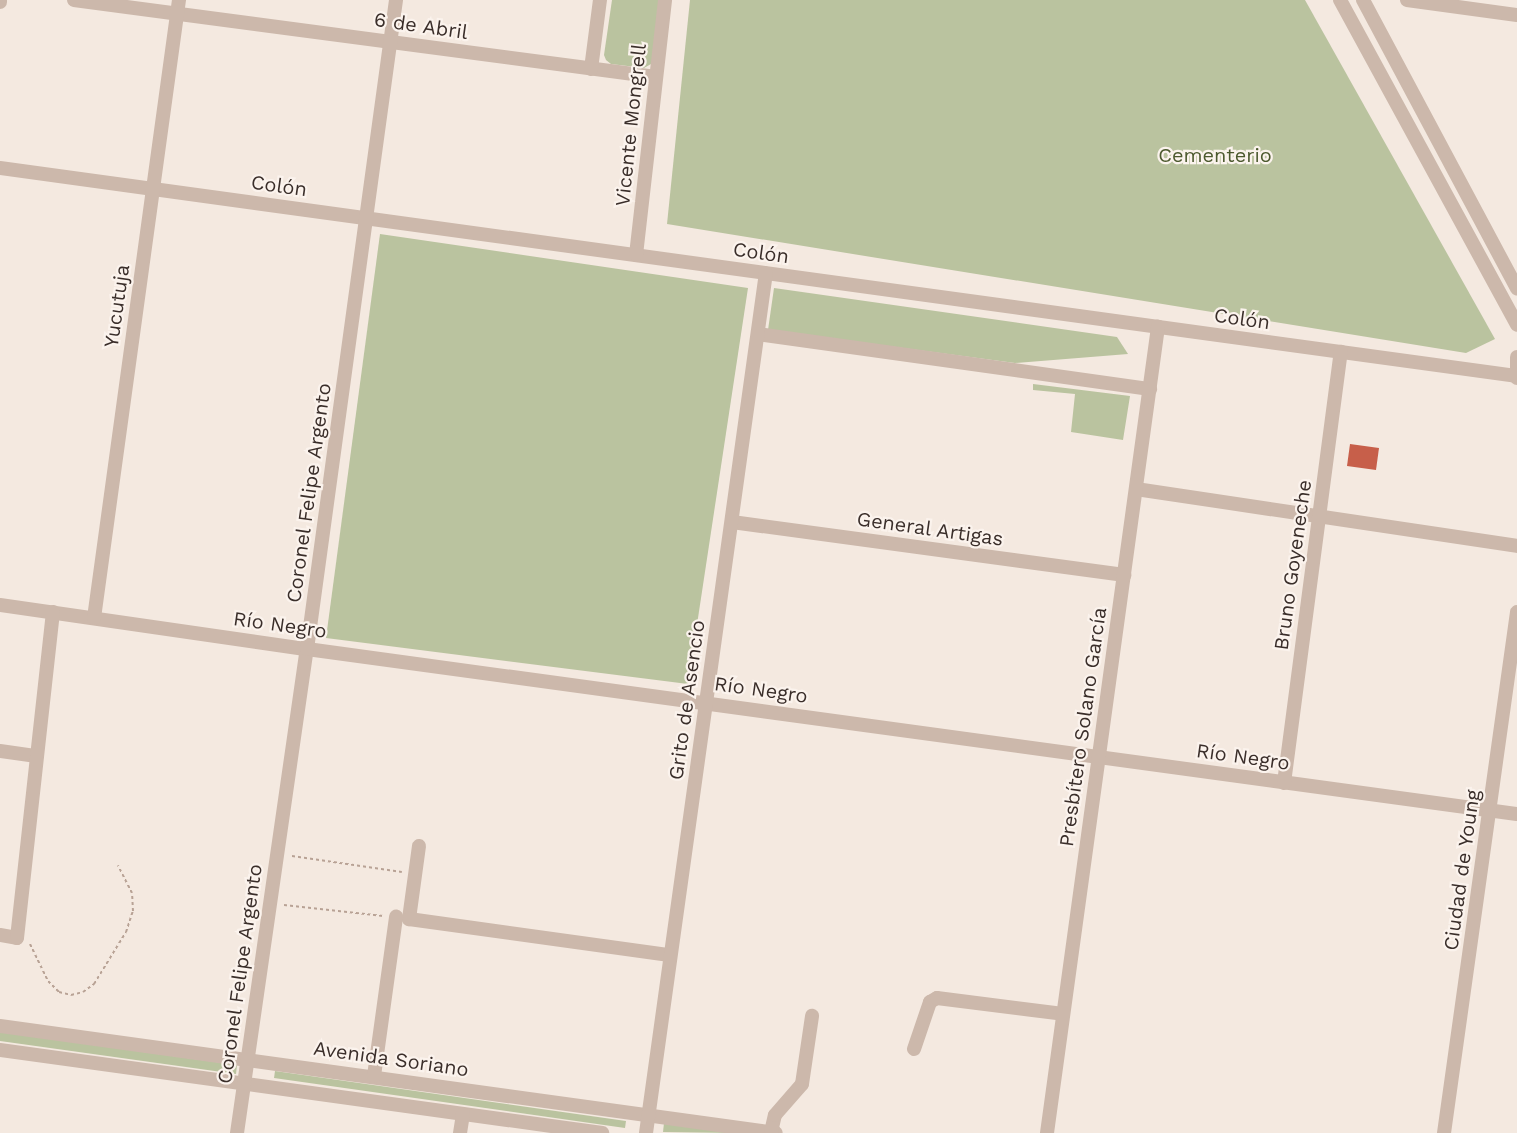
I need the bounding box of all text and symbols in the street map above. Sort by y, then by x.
street label: 6 de Abril [372,7,470,45]
street label: Vicente Mongrell [611,42,651,208]
park label: Cementerio [1158,143,1272,167]
street label: Colón [249,170,309,202]
street label: Colón [731,237,791,269]
street label: Yucutuja [99,263,135,349]
street label: Colón [1212,303,1272,335]
street label: Coronel Felipe Argento [282,381,336,605]
street label: Bruno Goyeneche [1269,478,1317,652]
street label: General Artigas [855,507,1005,551]
street label: Presbítero Solano García [1054,606,1112,848]
street label: Río Negro [232,607,328,643]
street label: Grito de Asencio [664,618,710,782]
street label: Río Negro [713,672,809,708]
street label: Río Negro [1195,739,1291,775]
street label: Ciudad de Young [1439,788,1485,952]
street label: Coronel Felipe Argento [213,862,267,1086]
street label: Avenida Soriano [312,1036,470,1082]

